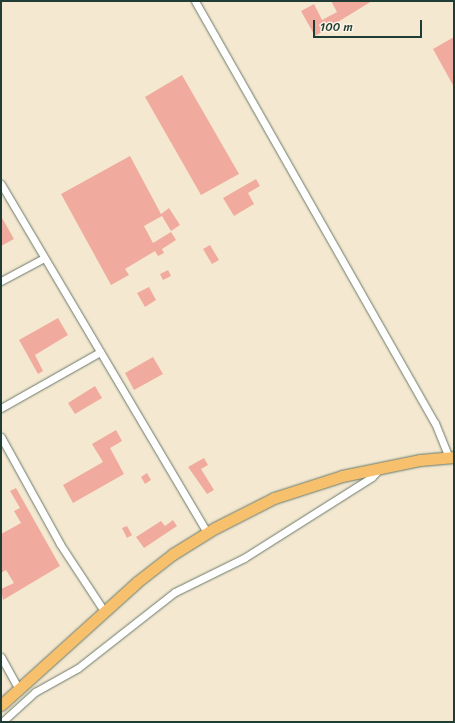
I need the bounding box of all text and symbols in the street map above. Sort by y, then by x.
scale bar [315,12,424,38]
text: 100 m [320,16,353,38]

